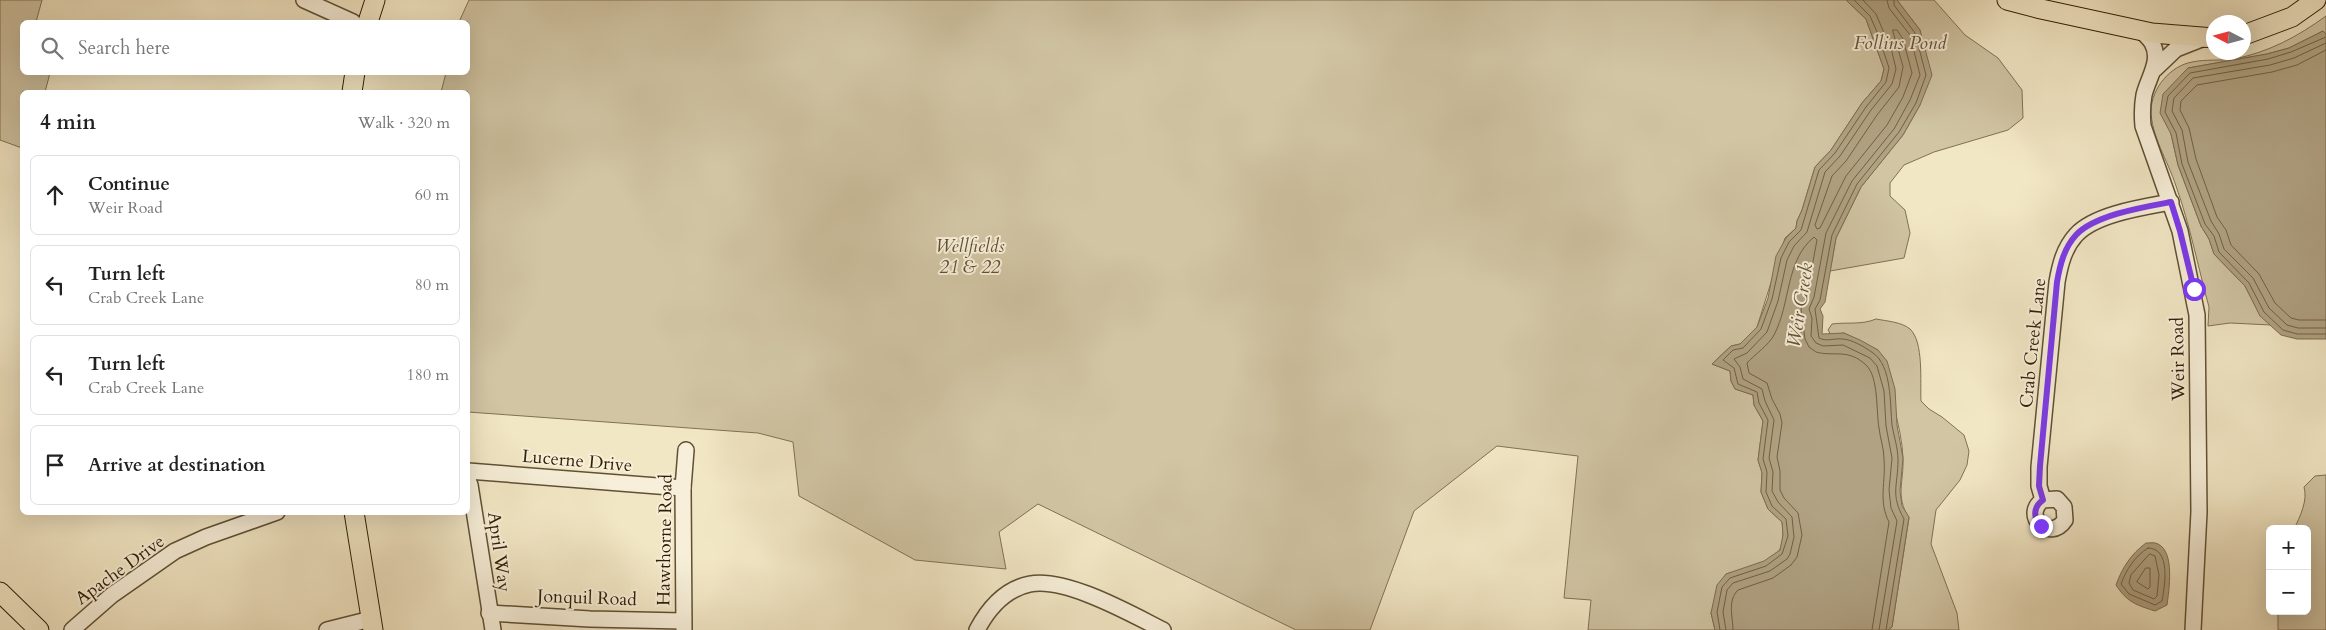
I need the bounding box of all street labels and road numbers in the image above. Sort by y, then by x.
street label: Crab Creek Lane [2014,277,2052,409]
street label: Weir Road [2165,316,2191,402]
street label: Lucerne Drive [521,444,633,478]
street label: Hawthorne Road [651,473,679,606]
street label: April Way [481,510,517,594]
street label: Apache Drive [70,529,170,611]
street label: Jonquil Road [534,584,638,612]

